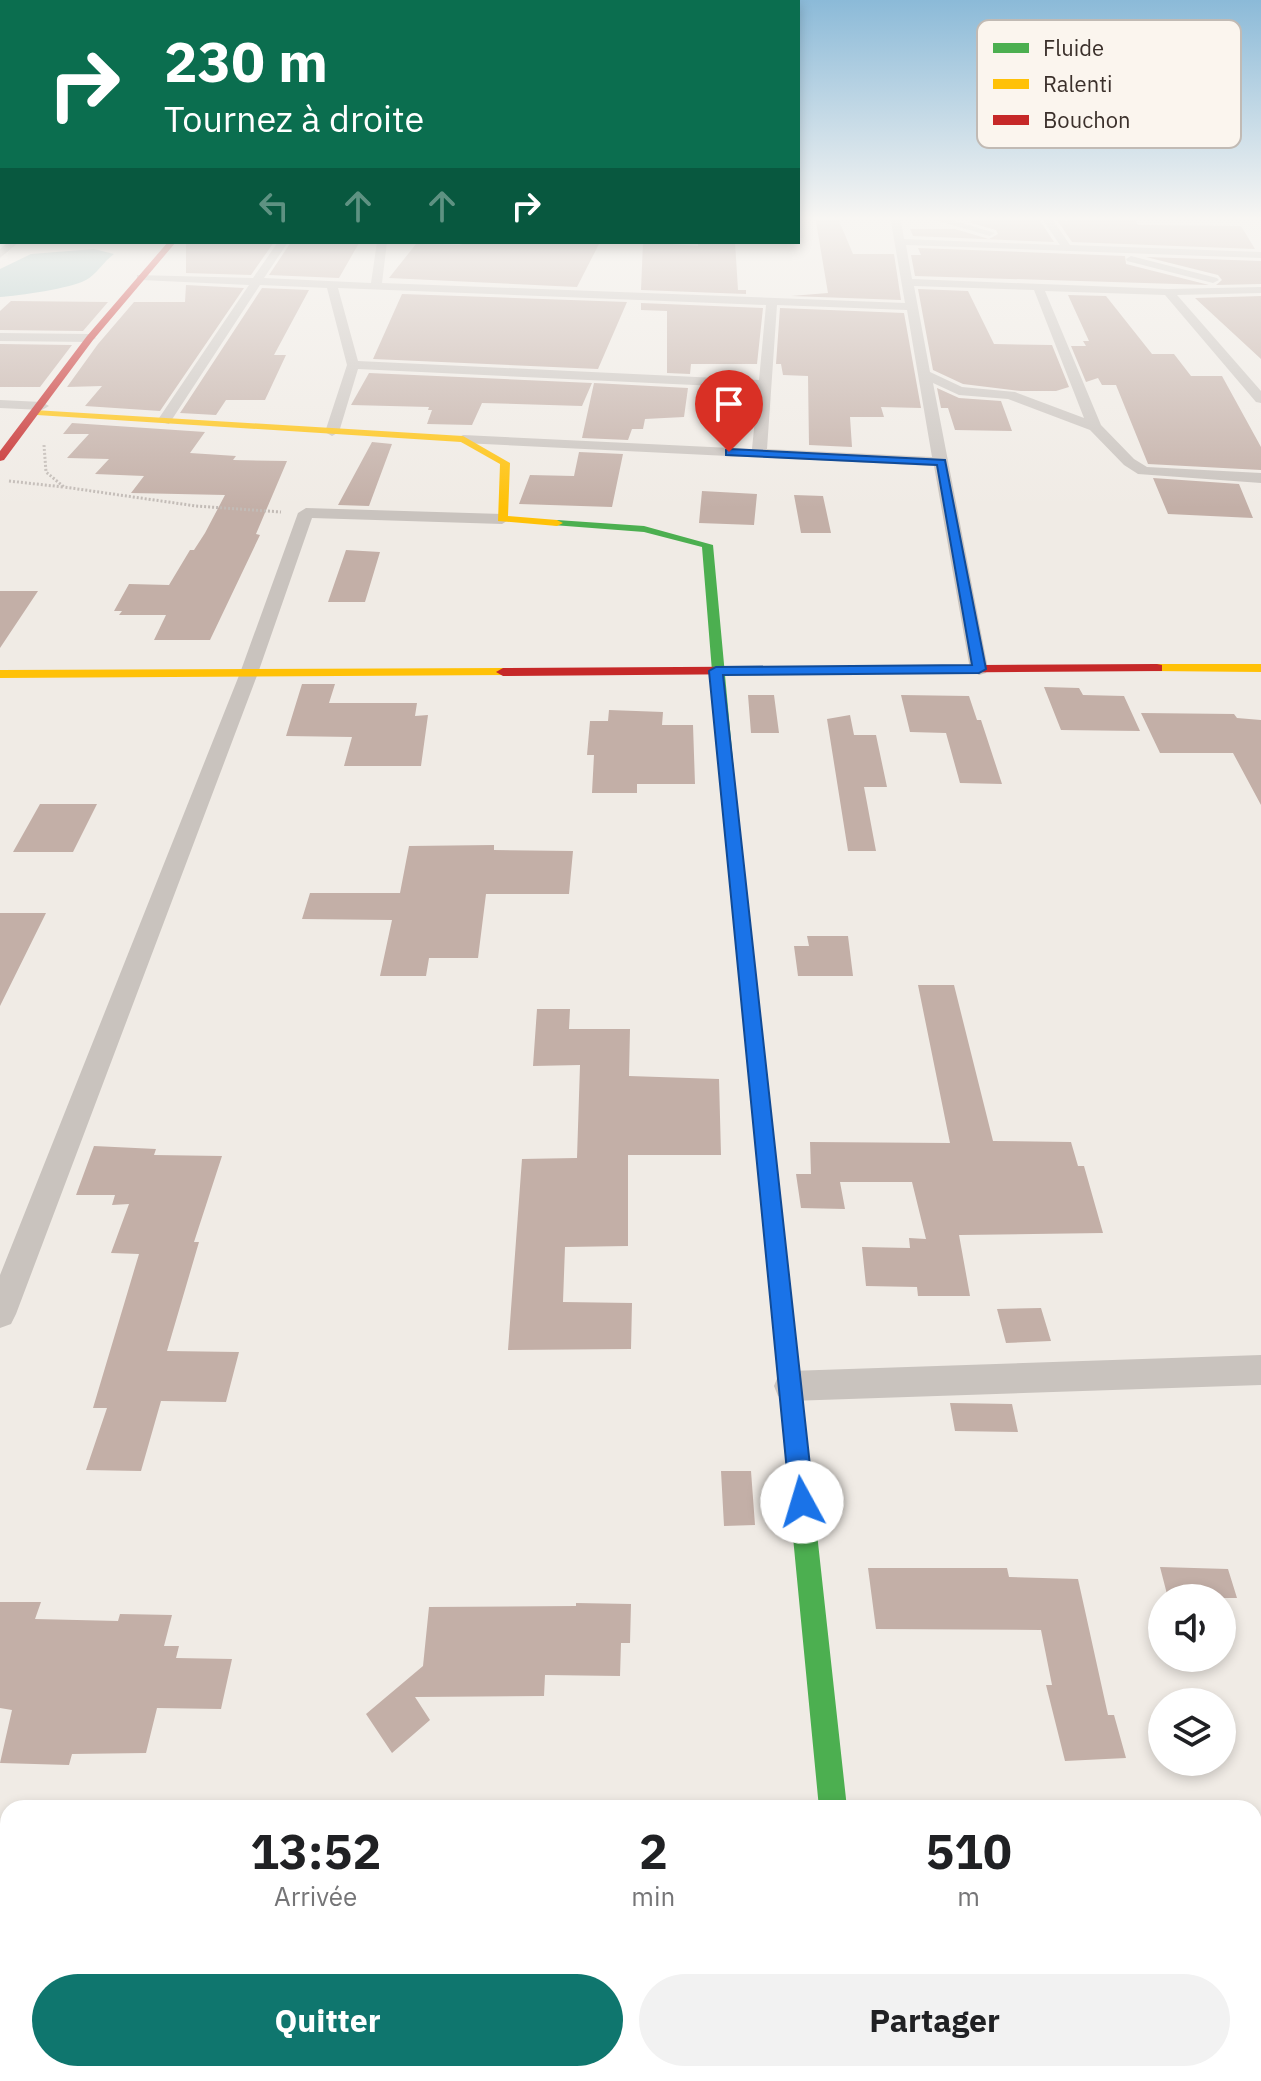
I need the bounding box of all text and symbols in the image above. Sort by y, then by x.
legend [977,20,1241,148]
text: 230 m [164,25,328,97]
icon: right [32,32,136,136]
text: Fluide [1043,33,1104,62]
text: Ralenti [1043,69,1112,98]
text: Tournez à droite [164,95,424,142]
text: Bouchon [1043,105,1131,134]
icon: left [252,184,296,228]
icon: ahead [336,184,380,228]
icon: ahead [420,184,464,228]
icon: right [504,184,548,228]
pin [695,370,763,452]
icon: arrive [707,382,751,426]
position arrow [760,1460,844,1544]
map controls [1148,1584,1236,1776]
button: sound [1148,1584,1236,1672]
button: layers [1148,1688,1236,1776]
text: 13:52 [250,1820,381,1882]
text: 2 [639,1820,668,1882]
text: 510 [925,1820,1012,1882]
text: Arrivée [274,1879,357,1913]
text: min [631,1879,675,1913]
text: m [957,1879,980,1913]
button: Quitter [32,1974,623,2066]
button: Partager [639,1974,1230,2066]

